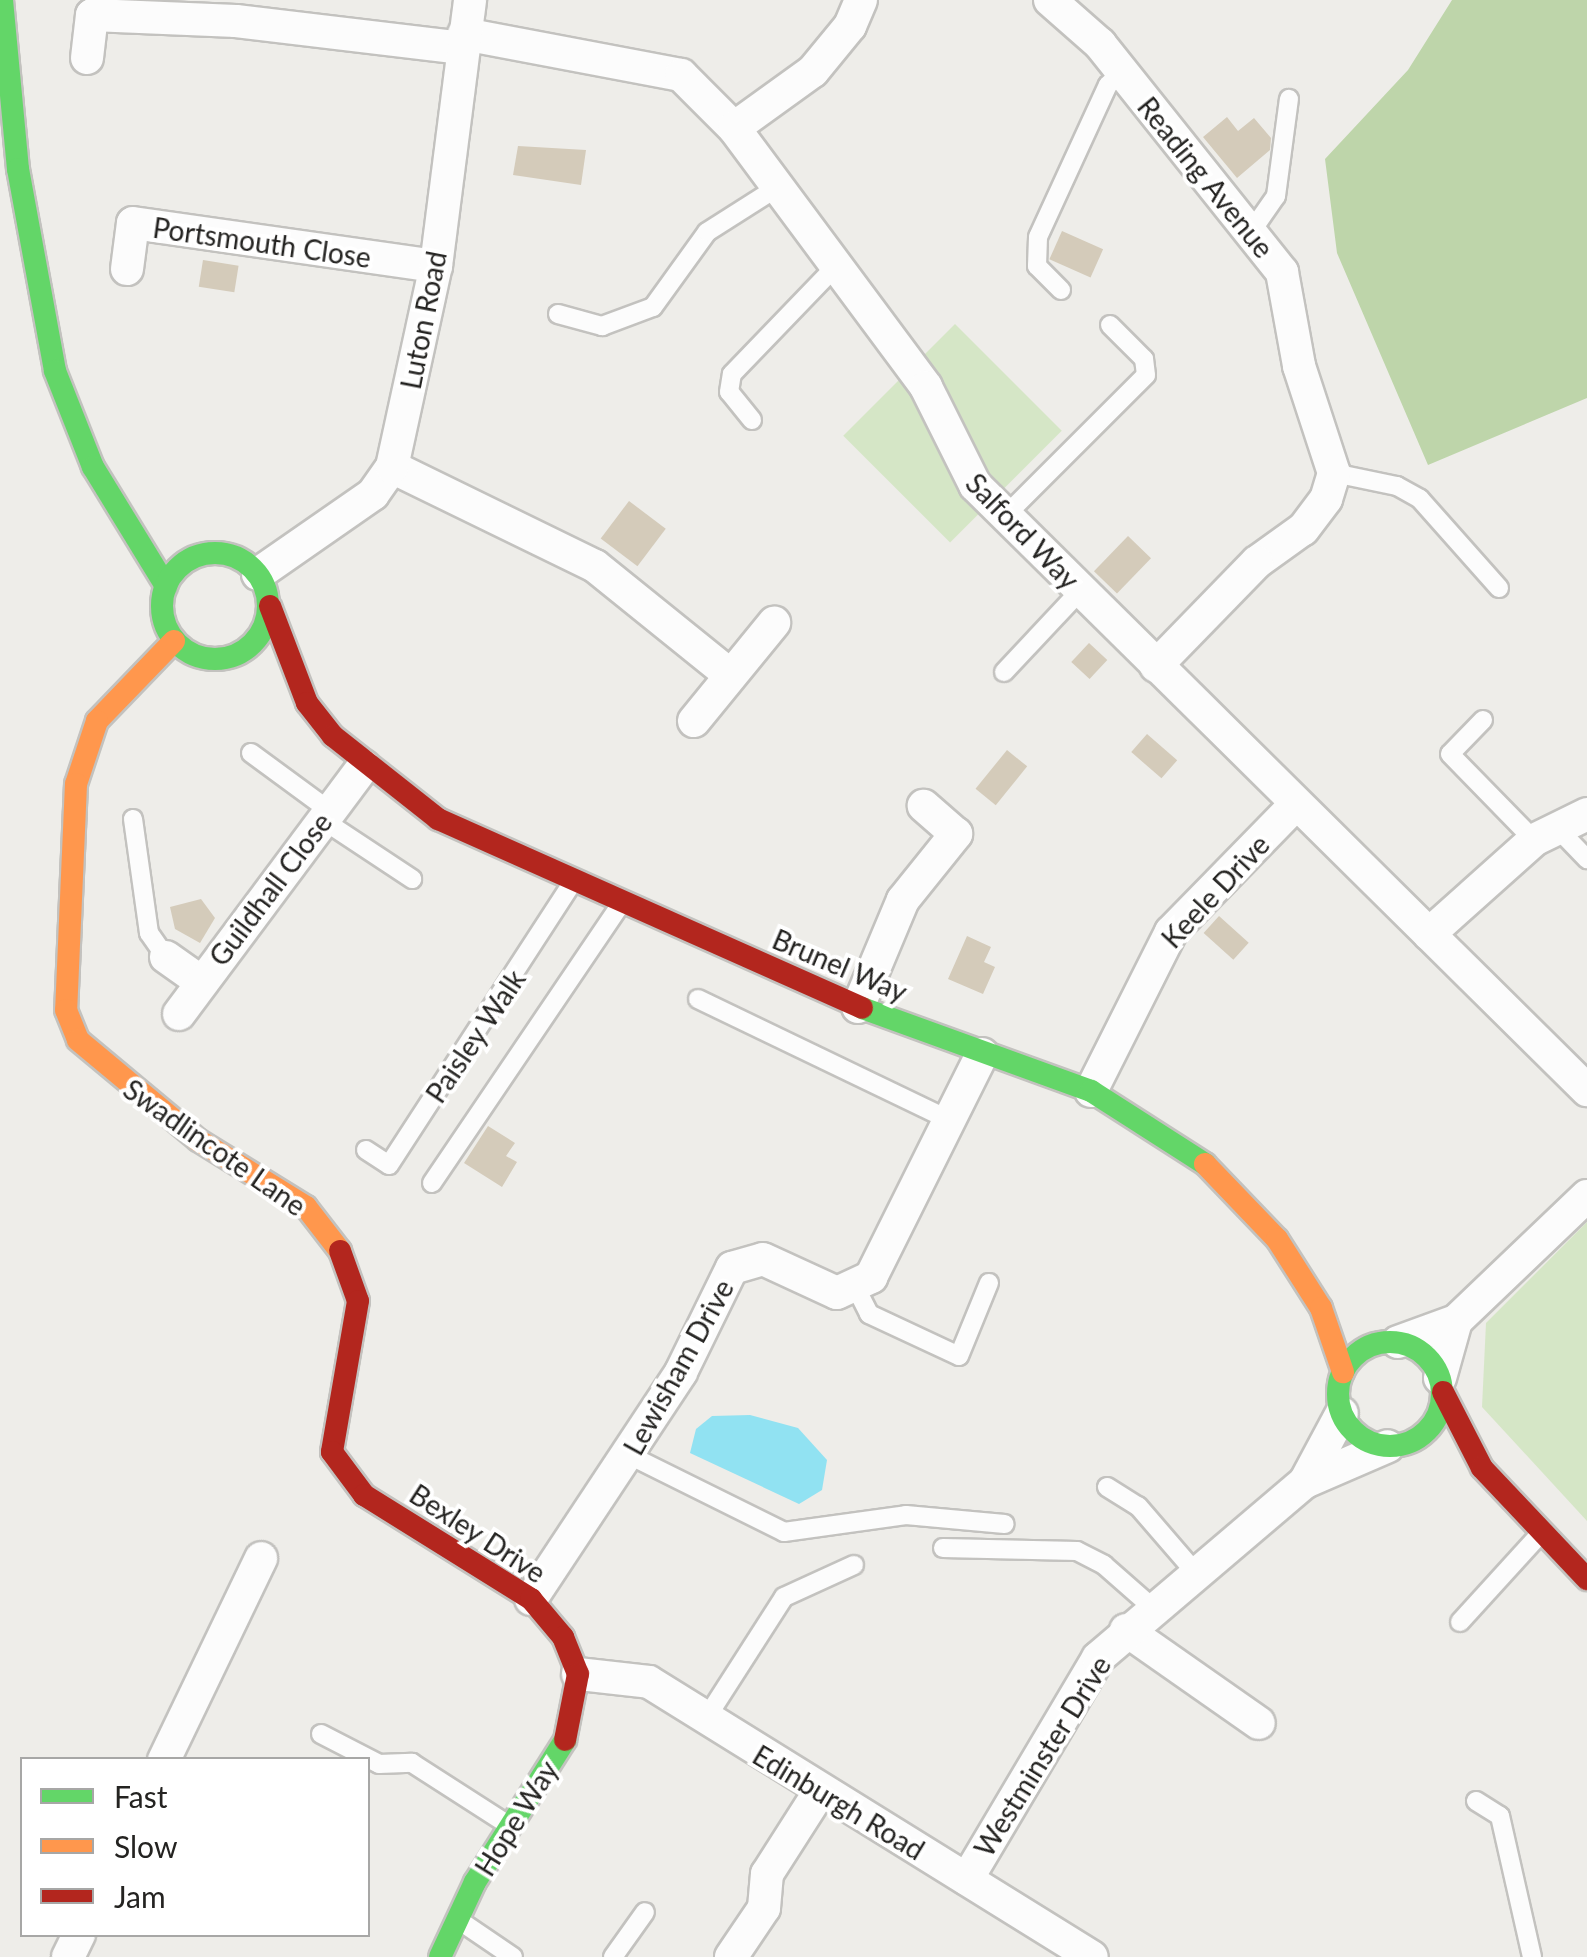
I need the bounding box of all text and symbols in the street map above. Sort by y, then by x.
street label: Reading Avenue [1131,90,1281,264]
street label: Portsmouth Close [151,210,373,274]
street label: Luton Road [393,248,453,392]
street label: Salford Way [959,466,1087,596]
street label: Guildhall Close [202,806,338,972]
street label: Keele Drive [1154,827,1276,955]
street label: Brunel Way [768,922,912,1008]
street label: Paisley Walk [418,963,532,1109]
street label: Swadlincote Lane [118,1072,312,1222]
street label: Lewisham Drive [616,1273,740,1461]
street label: Bexley Drive [404,1476,552,1590]
street label: Westminster Drive [967,1649,1117,1863]
street label: Edinburgh Road [747,1738,931,1866]
street label: Hope Way [467,1754,565,1882]
legend [20,1757,370,1937]
text: Fast [114,1778,168,1814]
text: Slow [114,1828,177,1864]
text: Jam [114,1878,166,1914]

